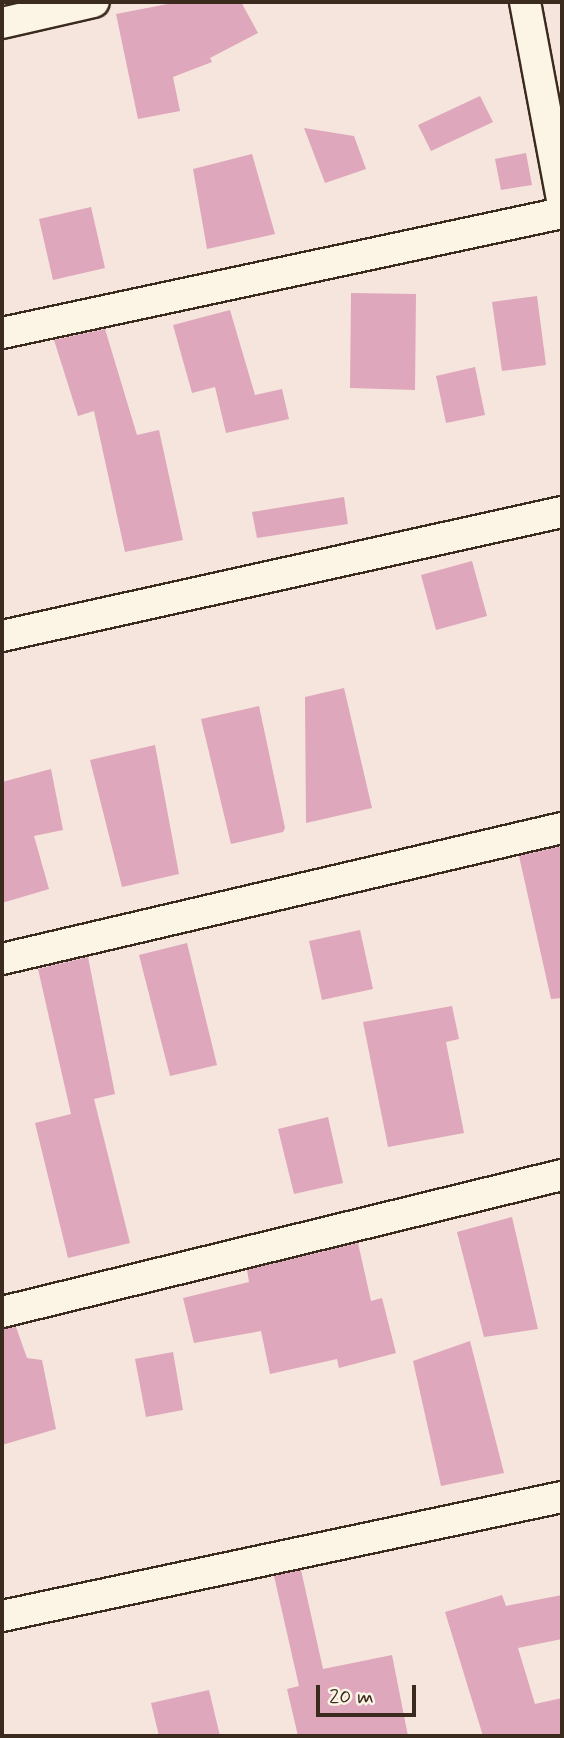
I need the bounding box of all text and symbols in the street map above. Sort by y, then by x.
scale bar [319,1672,419,1716]
text: 20 m [329,1683,374,1711]

